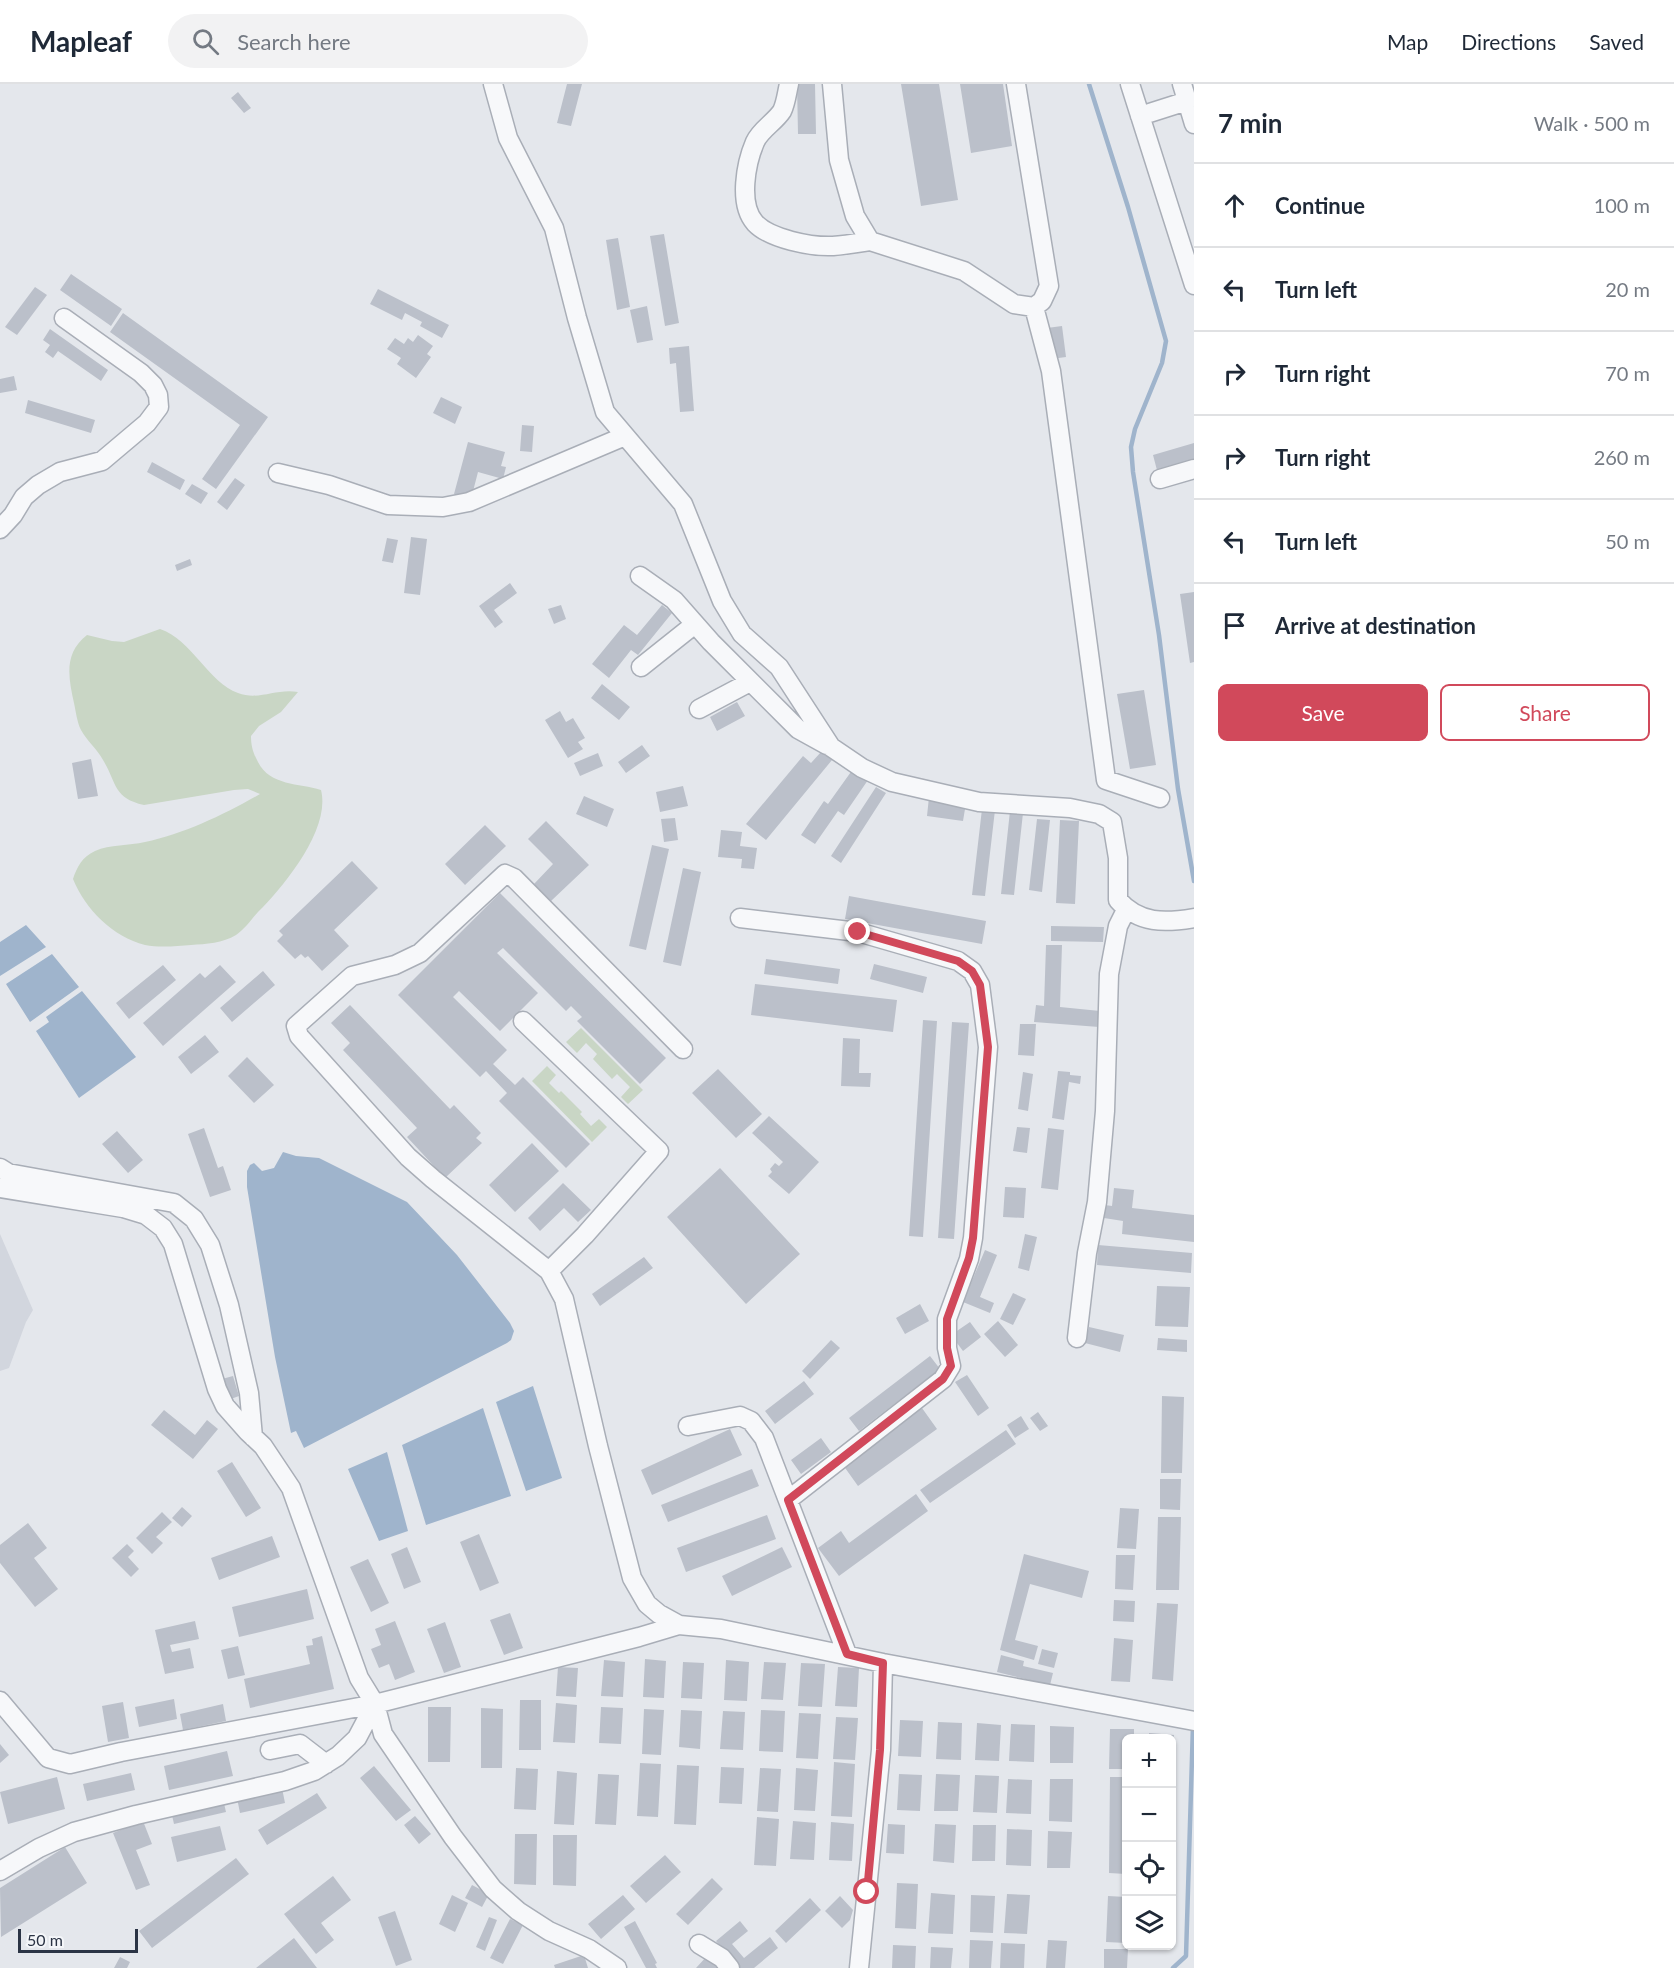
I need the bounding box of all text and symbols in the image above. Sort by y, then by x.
search box [168,14,588,68]
text: Mapleaf [30,24,132,58]
icon: search [189,25,222,58]
text: Search here [237,28,351,55]
text: Map [1387,29,1428,54]
text: Directions [1461,29,1556,54]
text: Saved [1589,29,1644,54]
text: 7 min [1218,107,1282,139]
text: Walk · 500 m [1534,111,1650,135]
icon: ahead [1218,189,1251,222]
text: Continue [1275,192,1365,219]
text: 100 m [1594,193,1650,217]
icon: left [1218,273,1251,306]
text: Turn left [1275,276,1357,303]
text: 20 m [1605,277,1650,301]
icon: right [1218,357,1251,390]
text: Turn right [1275,360,1370,387]
text: 70 m [1605,361,1650,385]
icon: right [1218,441,1251,474]
text: Turn right [1275,444,1370,471]
text: 260 m [1594,445,1650,469]
icon: left [1218,525,1251,558]
text: Turn left [1275,528,1357,555]
text: 50 m [1605,529,1650,553]
icon: arrive [1218,609,1251,642]
text: Arrive at destination [1275,612,1476,639]
button: Save [1218,684,1428,741]
button: Share [1440,684,1650,741]
route end [844,918,870,944]
map controls [1122,1734,1176,1950]
button: + [1122,1734,1176,1788]
button: − [1122,1788,1176,1842]
button: locate [1122,1842,1176,1896]
route start [853,1878,879,1904]
button: layers [1122,1896,1176,1950]
scale bar [18,1926,138,1954]
text: 50 m [27,1930,63,1949]

